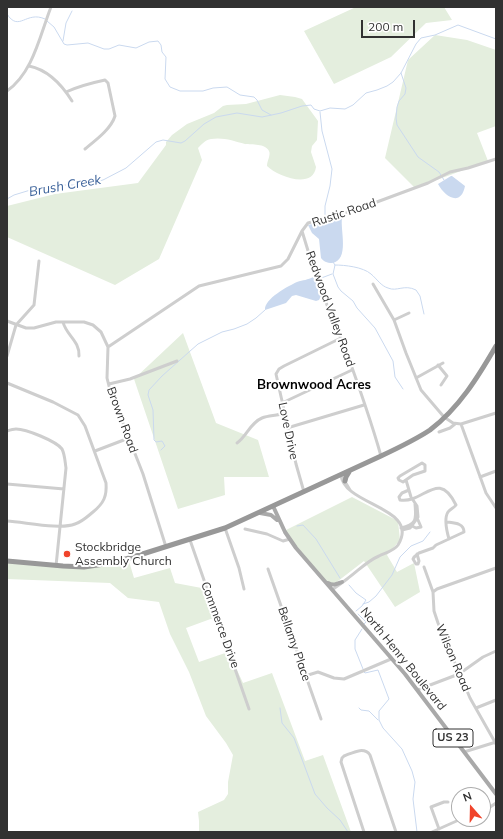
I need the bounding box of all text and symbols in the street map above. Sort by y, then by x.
scale bar [363,12,417,38]
text: 200 m [368,19,403,34]
water label: Brush Creek [28,172,102,200]
street label: Rustic Road [310,196,378,230]
street label: Redwood Valley Road [302,249,358,369]
district label: Brownwood Acres [257,377,371,393]
street label: Brown Road [103,385,141,455]
street label: Love Drive [275,401,301,461]
place label: Stockbridge Assembly Church [75,540,172,568]
marker: Stockbridge Assembly Church [62,549,72,559]
street label: Commerce Drive [198,580,242,670]
street label: Bellamy Place [275,605,313,683]
street label: North Henry Boulevard [357,605,449,713]
street label: Wilson Road [432,622,474,694]
road number: US 23 [433,729,473,747]
north arrow [451,787,491,827]
text: N [461,789,474,805]

